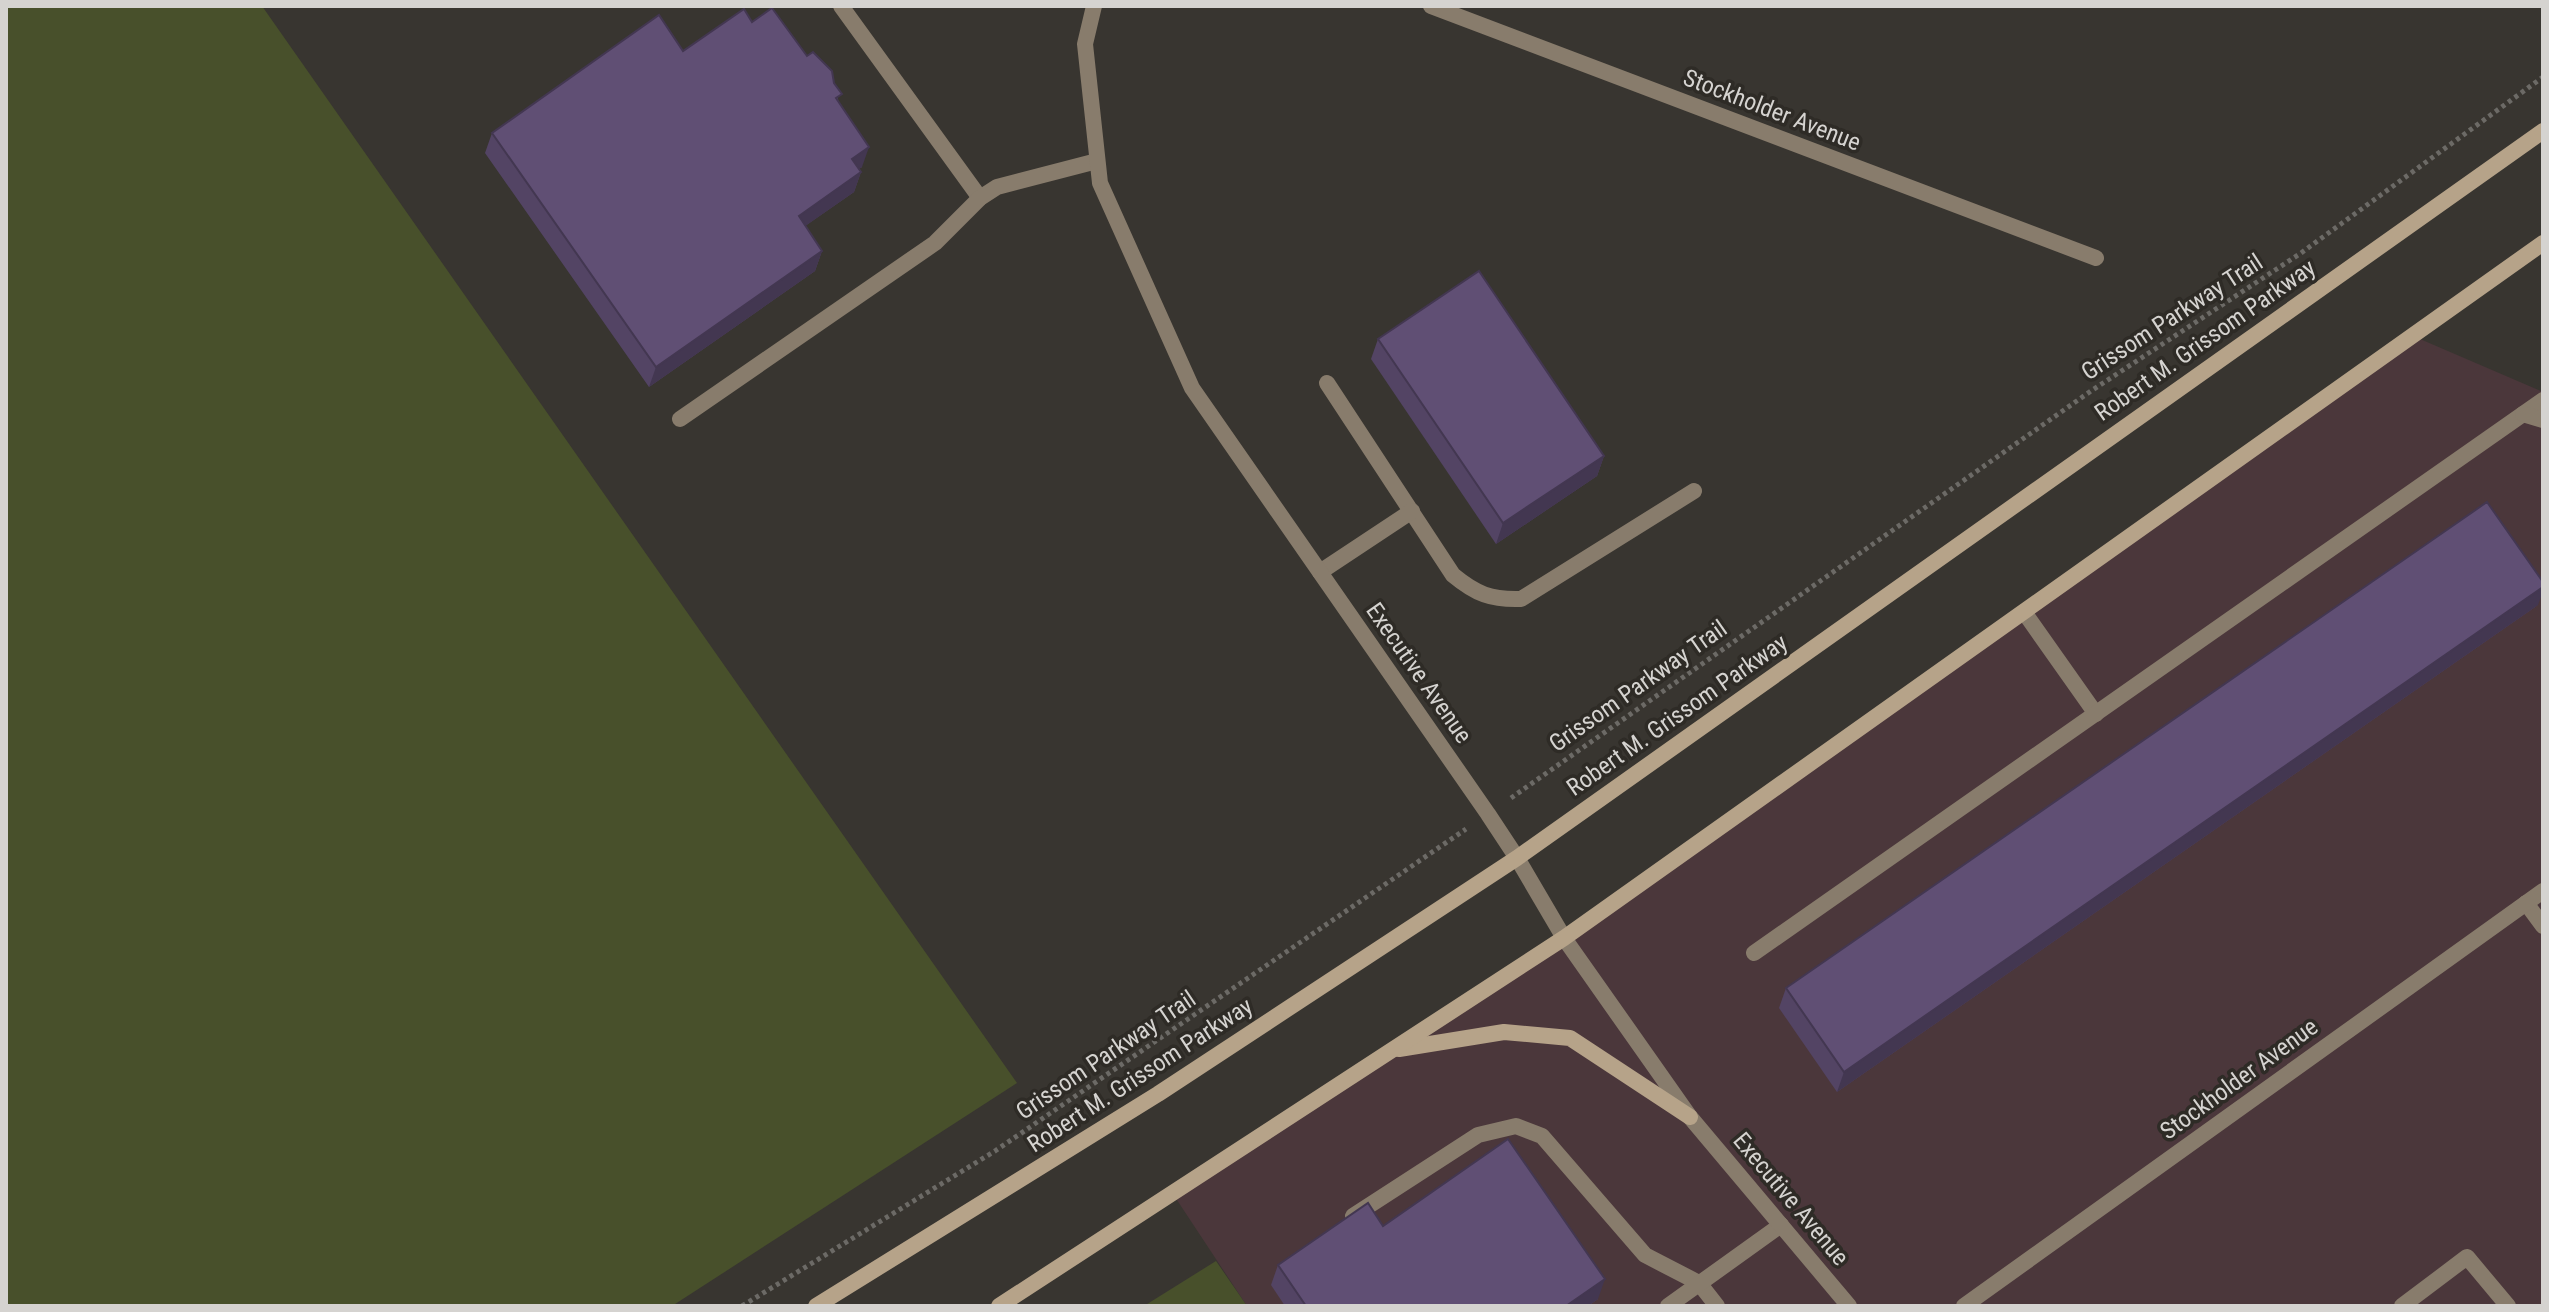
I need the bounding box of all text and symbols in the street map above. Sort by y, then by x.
street label: Stockholder Avenue [1679,63,1865,157]
street label: Grissom Parkway Trail [2076,248,2268,386]
street label: Robert M. Grissom Parkway [2089,253,2321,427]
street label: Executive Avenue [1360,597,1478,749]
street label: Grissom Parkway Trail [1544,614,1732,758]
street label: Robert M. Grissom Parkway [1561,628,1793,802]
street label: Grissom Parkway Trail [1011,985,1201,1125]
street label: Robert M. Grissom Parkway [1022,992,1258,1158]
street label: Stockholder Avenue [2155,1013,2323,1145]
street label: Executive Avenue [1727,1127,1855,1271]

